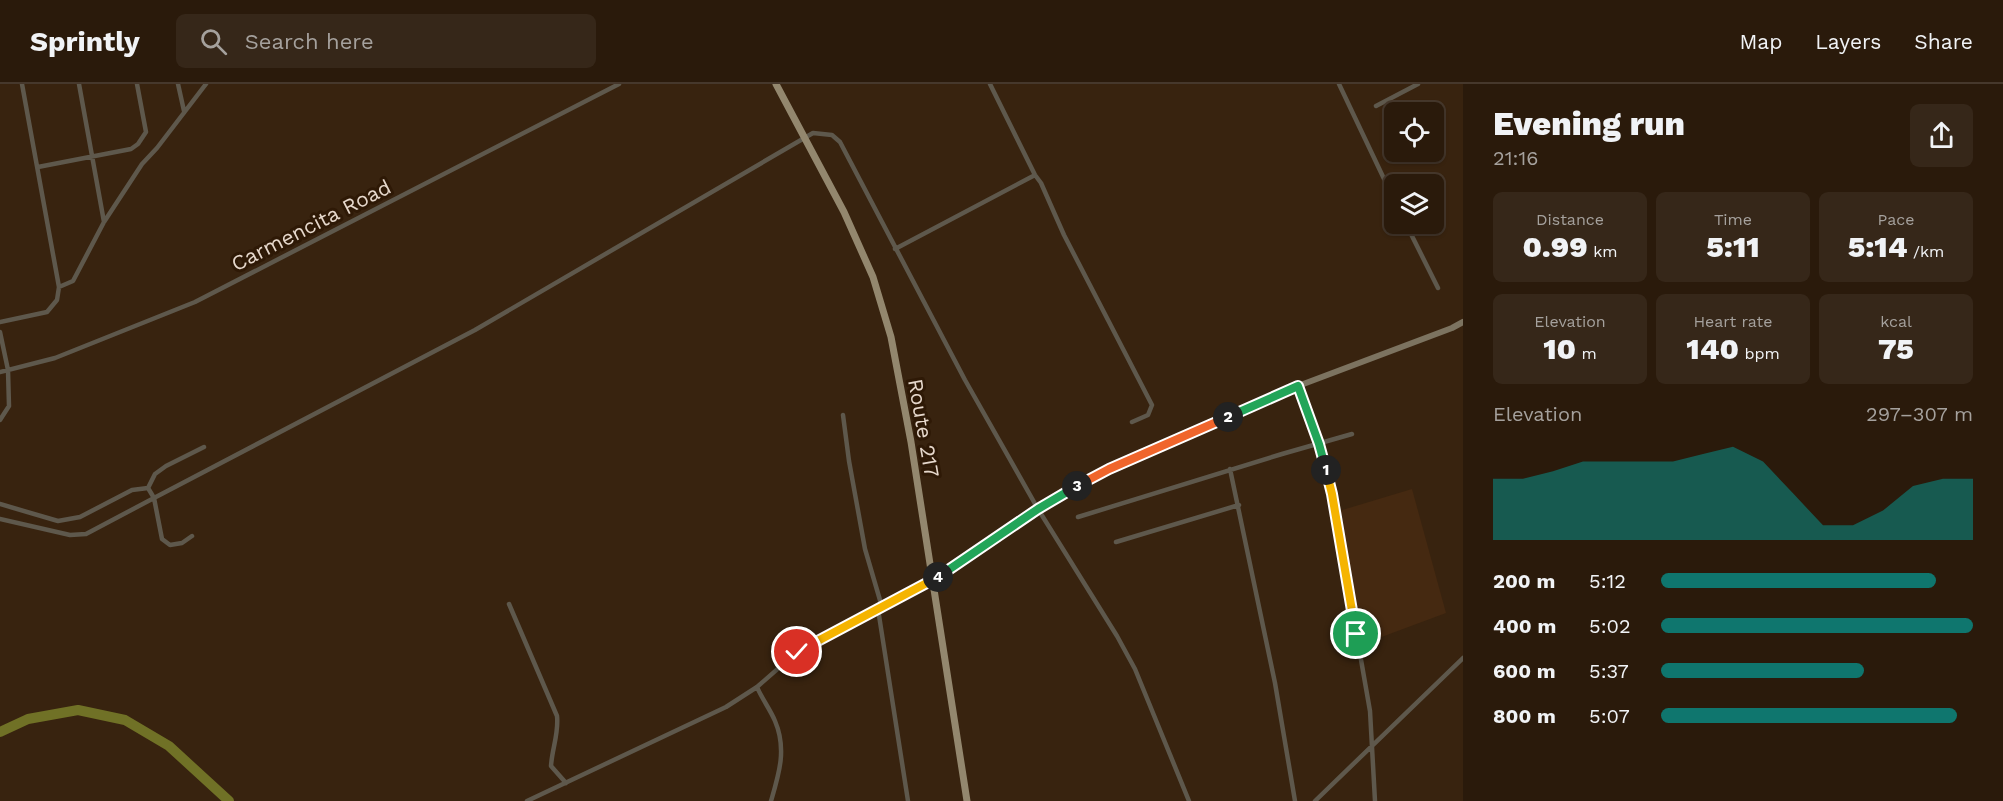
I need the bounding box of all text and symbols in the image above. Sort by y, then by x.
search box [176,14,596,68]
text: Sprintly [30,25,140,58]
icon: search [197,25,230,58]
text: Search here [245,29,374,54]
text: Map [1739,29,1782,54]
text: Layers [1815,29,1881,54]
text: Share [1914,29,1973,54]
map controls [1384,102,1444,234]
button: locate [1384,102,1444,162]
text: Evening run [1493,104,1685,143]
button: share [1910,104,1973,167]
text: 21:16 [1493,146,1538,170]
street label: Carmencita Road [227,174,395,276]
button: layers [1384,174,1444,234]
text: Distance [1536,210,1604,229]
text: Time [1714,210,1752,229]
text: Pace [1877,210,1915,229]
text: 0.99 [1522,229,1588,264]
text: 5:11 [1706,229,1760,264]
text: 5:14 [1848,229,1907,264]
text: km [1588,242,1618,261]
text: /km [1907,242,1944,261]
text: Elevation [1534,312,1606,331]
text: Heart rate [1693,312,1773,331]
text: kcal [1880,312,1912,331]
text: 10 [1543,331,1576,366]
text: 140 [1686,331,1739,366]
text: 75 [1878,331,1914,366]
text: m [1576,344,1597,363]
text: bpm [1739,344,1780,363]
street label: Route 217 [903,377,945,479]
pin: 2 [1213,402,1243,432]
text: Elevation [1493,402,1582,426]
text: 297–307 m [1866,402,1973,426]
text: 2 [1223,407,1233,426]
pin: 1 [1311,455,1341,485]
text: 1 [1323,460,1329,479]
pin: 3 [1062,471,1092,501]
text: 3 [1072,476,1082,495]
pin: 4 [923,562,953,592]
text: 4 [933,567,943,586]
text: 200 m [1493,569,1555,593]
text: 5:12 [1589,569,1626,593]
pin [1330,608,1381,659]
text: 400 m [1493,614,1556,638]
text: 5:02 [1589,614,1631,638]
icon: arrive [1339,617,1372,650]
pin [771,626,822,677]
icon: check [780,635,813,668]
text: 600 m [1493,659,1556,683]
text: 5:37 [1589,659,1629,683]
text: 800 m [1493,704,1556,728]
text: 5:07 [1589,704,1630,728]

